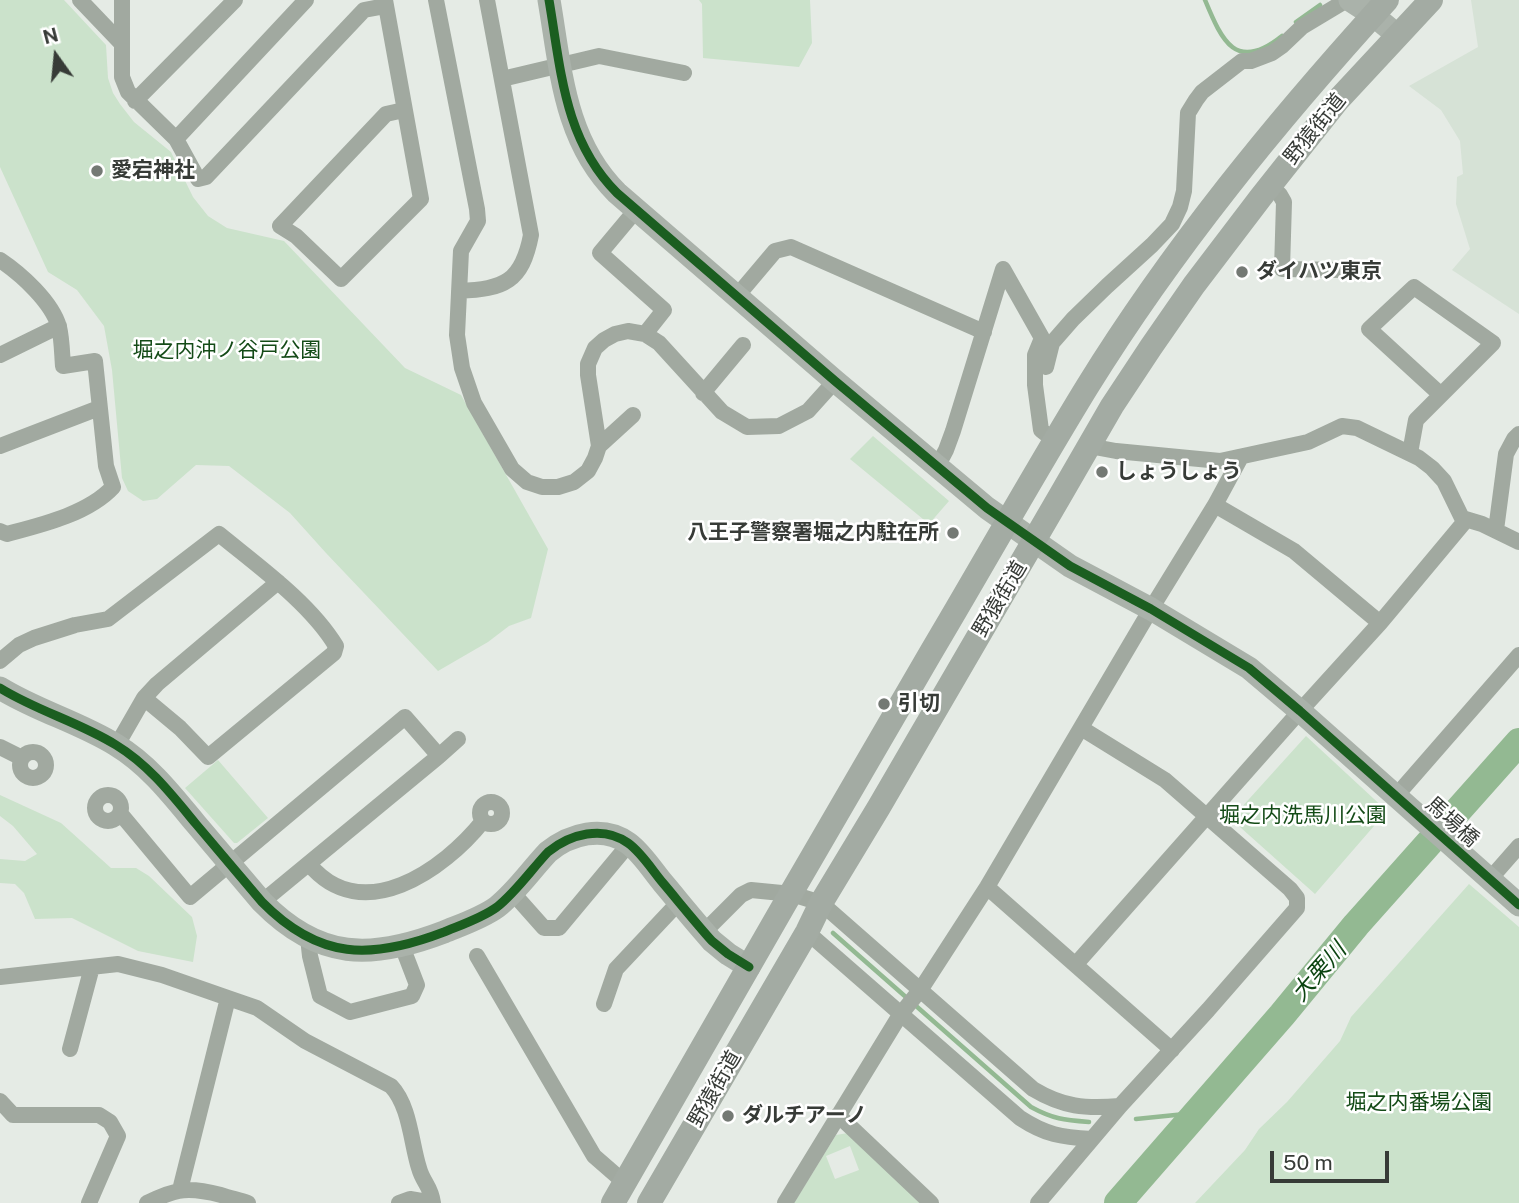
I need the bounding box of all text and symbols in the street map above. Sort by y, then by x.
north arrow [21,21,91,91]
text: N [41,23,61,48]
street label: 野猿街道 [1279,88,1351,170]
place label: 愛宕神社 [111,158,195,184]
marker: 愛宕神社 [89,163,105,179]
place label: ダイハツ東京 [1256,259,1382,285]
marker: ダイハツ東京 [1234,264,1250,280]
park label: 堀之内沖ノ谷戸公園 [133,338,321,364]
place label: しょうしょう [1116,459,1242,485]
marker: しょうしょう [1094,464,1110,480]
place label: 八王子警察署堀之内駐在所 [687,520,939,546]
marker: 八王子警察署堀之内駐在所 [945,525,961,541]
street label: 野猿街道 [968,557,1032,641]
place label: 引切 [898,691,940,717]
marker: 引切 [876,696,892,712]
street label: 馬場橋 [1420,792,1484,852]
park label: 堀之内洗馬川公園 [1219,803,1387,829]
water label: 大栗川 [1286,937,1352,1007]
street label: 野猿街道 [683,1046,747,1132]
park label: 堀之内番場公園 [1346,1090,1492,1116]
place label: ダルチアーノ [742,1103,867,1129]
marker: ダルチアーノ [720,1108,736,1124]
scale bar [1274,1136,1393,1180]
text: 50 m [1283,1150,1333,1175]

